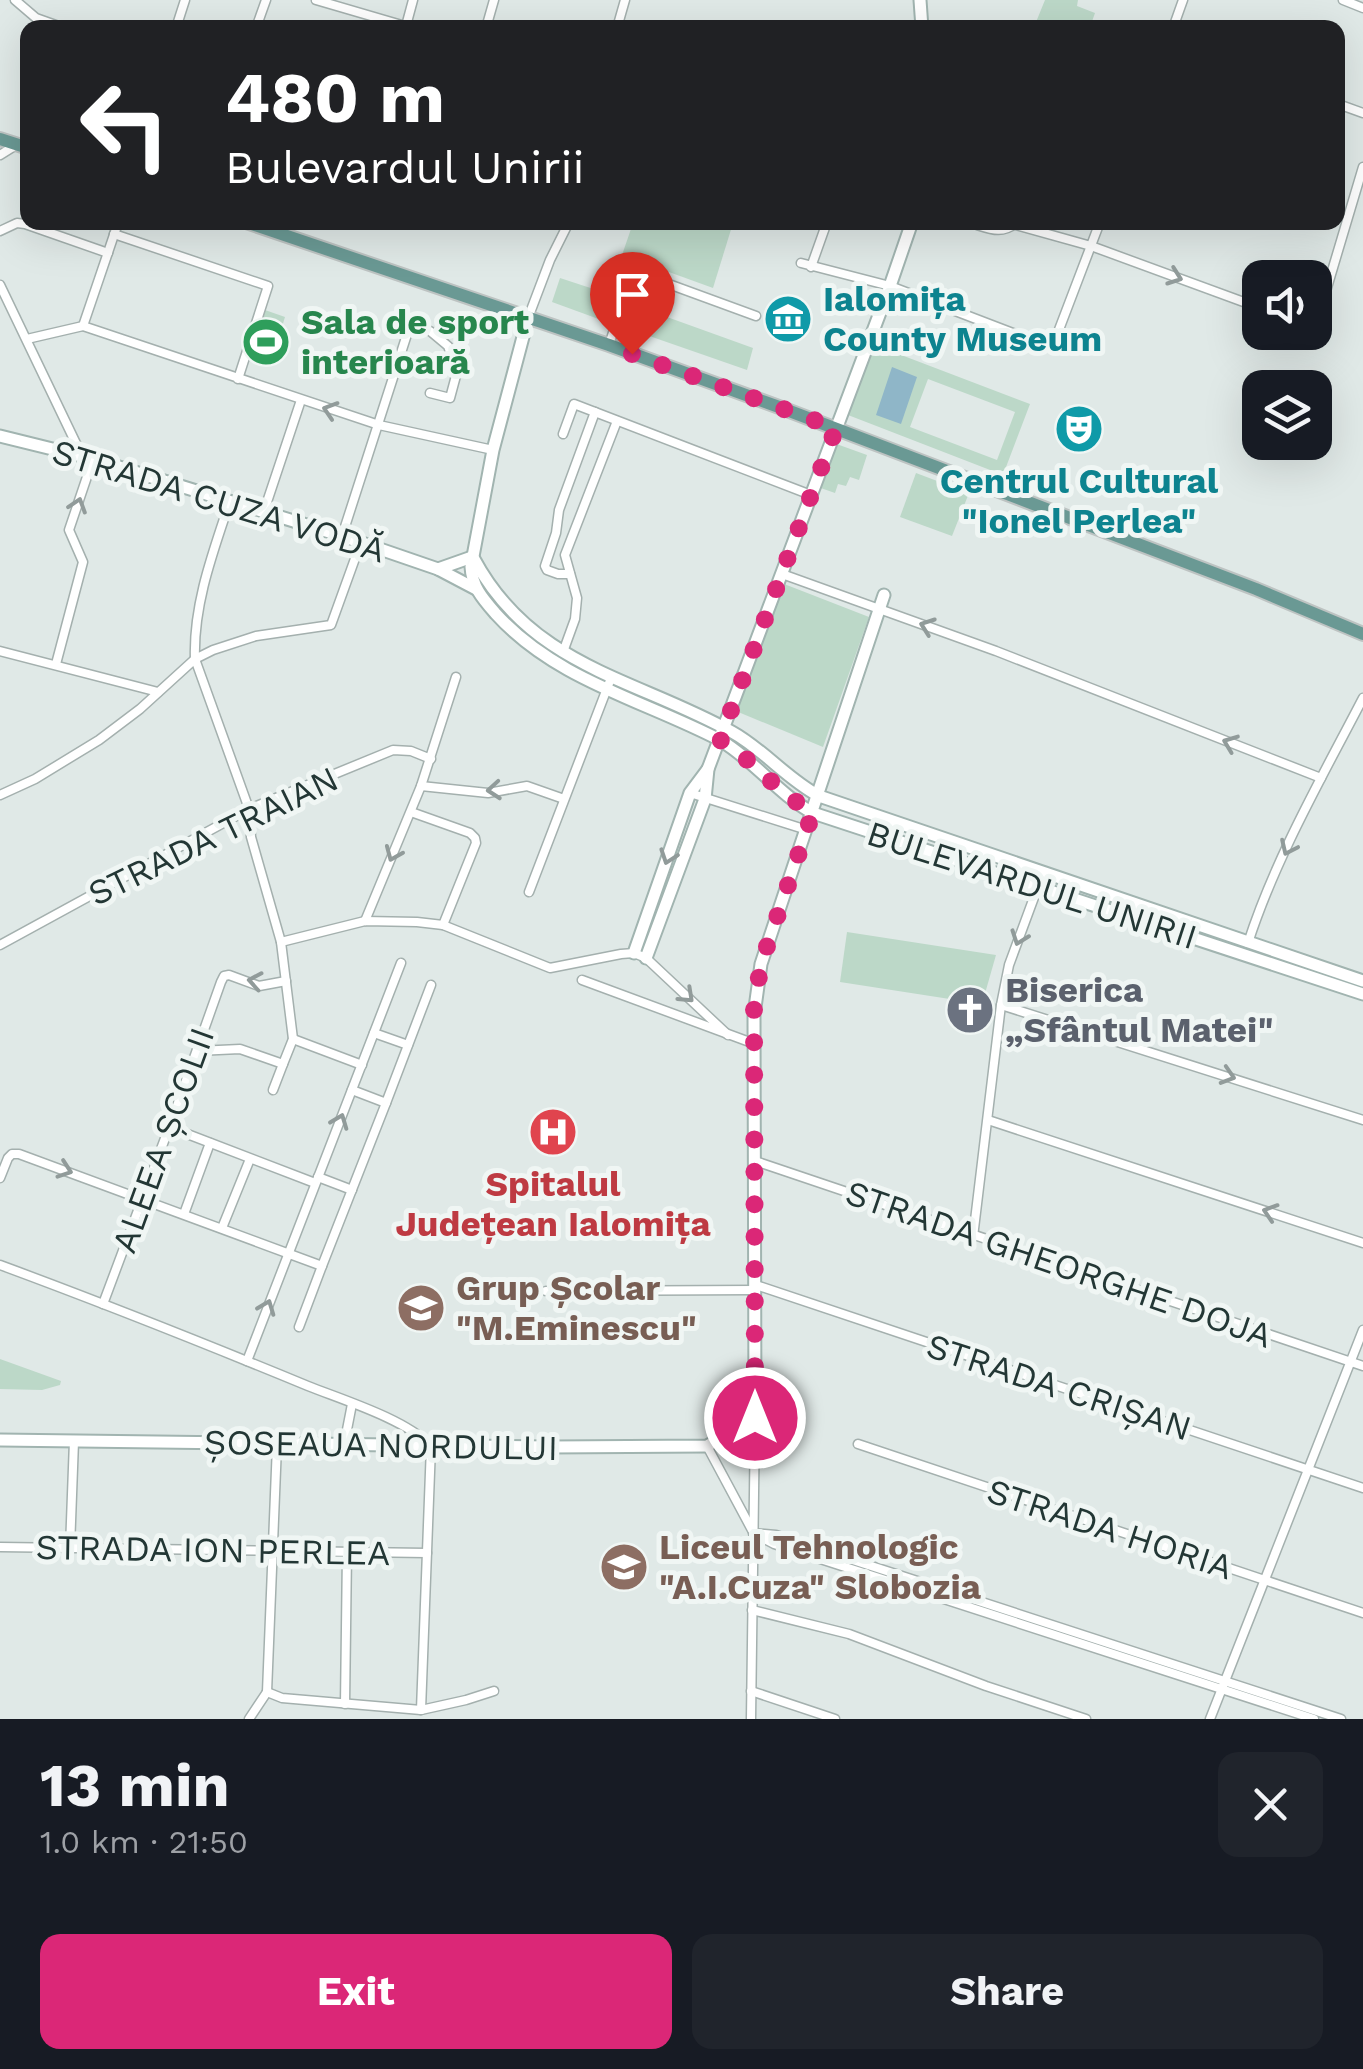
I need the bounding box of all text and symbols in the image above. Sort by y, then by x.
text: 480 m [225,57,445,139]
icon: left [60,60,190,190]
text: Bulevardul Unirii [225,141,584,194]
pin [590,252,675,355]
map controls [1242,260,1332,460]
button: sound [1242,260,1332,350]
one-way arrow [1166,265,1183,286]
icon: arrive [605,267,660,322]
place label: Ialomița County Museum [823,278,1102,360]
museum icon: Ialomița County Museum [762,293,814,345]
place label: Sala de sport interioară [301,301,529,383]
sports icon: Sala de sport interioară [240,316,292,368]
button: layers [1242,370,1332,460]
one-way arrow [323,401,340,421]
theatre icon: Centrul Cultural "Ionel Perlea" [1053,403,1105,455]
street label: STRADA CUZA VODĂ [47,430,391,572]
place label: Centrul Cultural "Ionel Perlea" [940,460,1219,542]
one-way arrow [66,497,86,514]
one-way arrow [919,617,936,638]
one-way arrow [1222,734,1240,754]
street label: STRADA TRAIAN [81,757,345,915]
one-way arrow [485,779,501,801]
street label: BULEVARDUL UNIRII [862,812,1202,958]
one-way arrow [1280,838,1300,856]
one-way arrow [385,844,405,862]
one-way arrow [659,847,679,864]
one-way arrow [1010,929,1031,946]
place label: Biserica „Sfântul Matei" [1005,969,1273,1051]
one-way arrow [247,972,264,993]
one-way arrow [676,984,694,1002]
church icon: Biserica „Sfântul Matei" [944,984,996,1036]
street label: ALEEA ȘCOLII [103,1022,223,1258]
one-way arrow [1218,1065,1235,1085]
hospital icon: Spitalul Județean Ialomița [527,1106,579,1158]
one-way arrow [328,1113,348,1131]
one-way arrow [55,1158,72,1179]
place label: Spitalul Județean Ialomița [395,1163,711,1245]
street label: STRADA GHEORGHE DOJA [840,1171,1278,1357]
one-way arrow [1263,1204,1280,1224]
place label: Grup Școlar "M.Eminescu" [456,1267,697,1349]
school or university icon: Grup Școlar "M.Eminescu" [395,1282,447,1334]
one-way arrow [255,1299,276,1316]
street label: STRADA CRIȘAN [921,1324,1197,1450]
position arrow [703,1366,807,1470]
street label: ȘOSEAUA NORDULUI [204,1421,558,1469]
street label: STRADA HORIA [982,1470,1238,1588]
street label: STRADA ION PERLEA [35,1526,391,1574]
place label: Liceul Tehnologic "A.I.Cuza" Slobozia [659,1526,982,1608]
school or university icon: Liceul Tehnologic "A.I.Cuza" Slobozia [598,1541,650,1593]
text: 13 min [40,1750,230,1821]
button: close [1218,1752,1323,1857]
text: 1.0 km · 21:50 [40,1823,248,1861]
button: Exit [40,1934,672,2049]
button: Share [692,1934,1323,2049]

